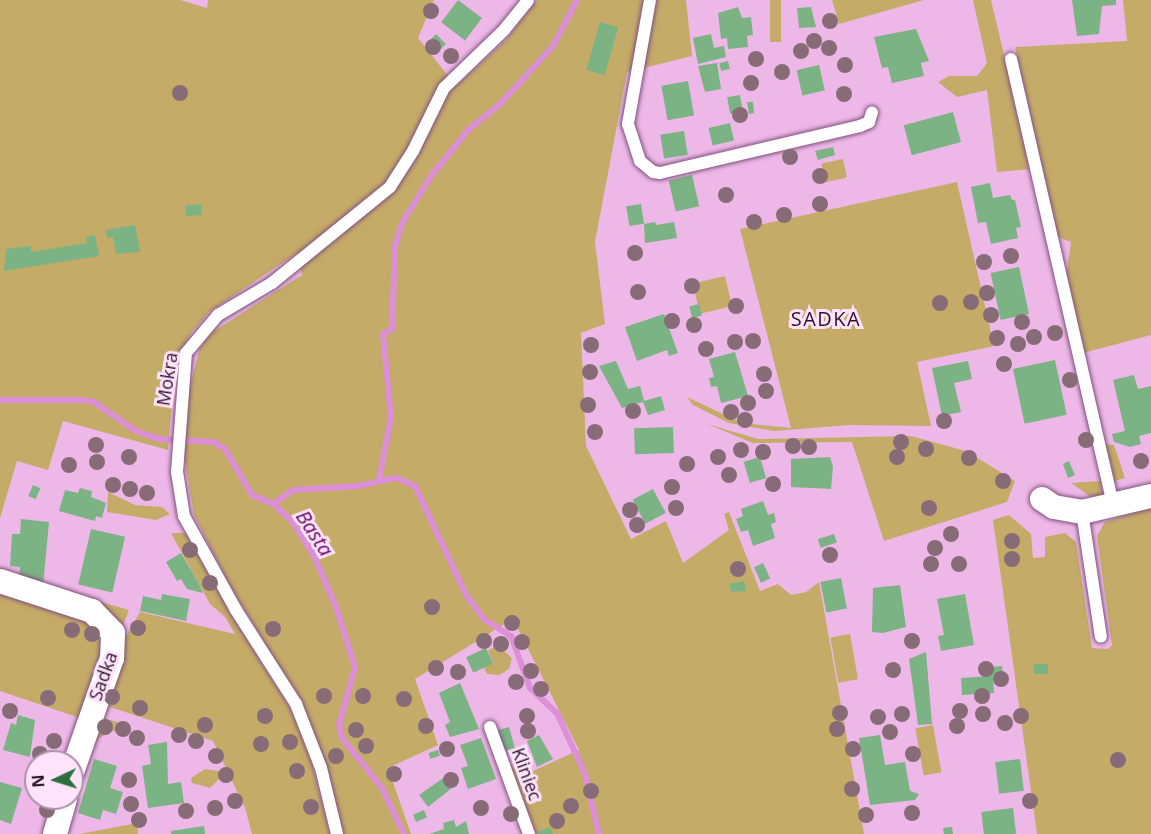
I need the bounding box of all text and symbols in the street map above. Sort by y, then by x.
district label: SADKA [791,306,861,330]
street label: Mokra [152,351,182,407]
water label: Basta [291,506,339,560]
street label: Sadka [84,649,122,703]
street label: Kliniec [508,745,546,803]
north arrow [24,750,84,810]
text: N [27,774,49,788]

